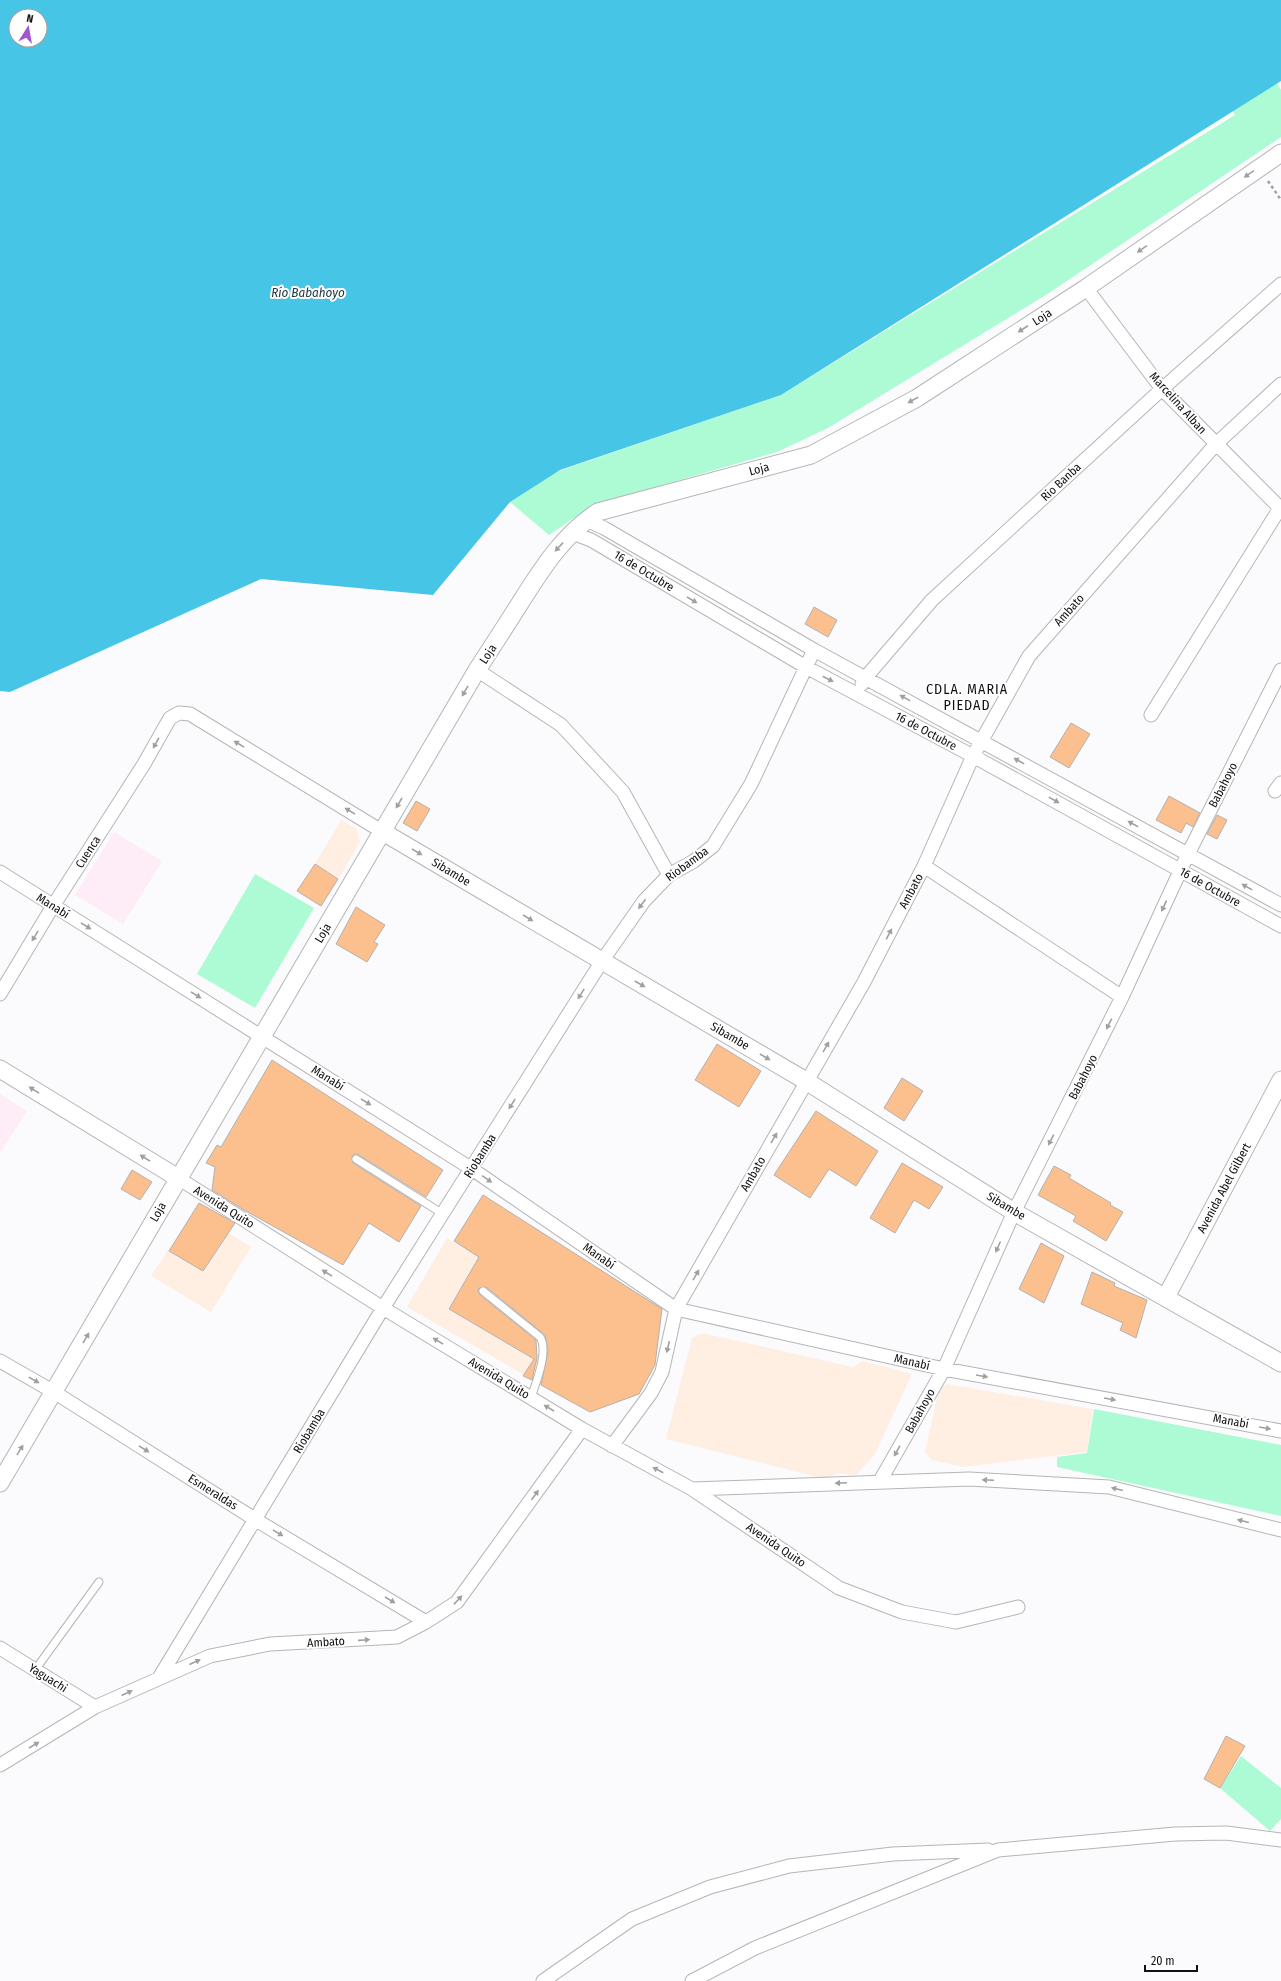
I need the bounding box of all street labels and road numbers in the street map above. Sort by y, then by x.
street label: Loja [1030,306,1054,328]
street label: Marcelina Alban [1147,369,1209,437]
street label: Loja [747,460,771,478]
street label: Rio Banba [1038,460,1084,504]
street label: 16 de Octubre [611,548,677,594]
street label: Ambato [1051,591,1087,629]
street label: Loja [477,642,499,666]
street label: 16 de Octubre [893,709,959,753]
street label: Babahoyo [1206,760,1240,810]
street label: Cuenca [73,833,104,871]
street label: Riobamba [663,844,711,884]
street label: Sibambe [429,855,473,889]
street label: 16 de Octubre [1177,864,1243,910]
street label: Ambato [896,871,926,911]
street label: Manabí [34,891,72,921]
street label: Loja [312,921,334,945]
street label: Sibambe [708,1019,752,1053]
street label: Babahoyo [1066,1052,1100,1102]
street label: Manabí [309,1063,347,1093]
street label: Riobamba [461,1131,499,1181]
street label: Avenida Abel Gilbert [1194,1140,1254,1235]
street label: Ambato [737,1154,769,1194]
street label: Avenida Quito [191,1183,257,1231]
street label: Sibambe [984,1189,1028,1223]
street label: Loja [147,1200,169,1224]
street label: Manabí [580,1240,618,1272]
street label: Manabí [893,1351,931,1373]
street label: Avenida Quito [466,1354,532,1402]
street label: Babahoyo [902,1386,938,1436]
street label: Riobamba [290,1406,328,1456]
street label: Manabí [1212,1411,1250,1431]
street label: Esmeraldas [186,1471,240,1513]
street label: Avenida Quito [744,1520,808,1570]
street label: Ambato [307,1634,345,1650]
street label: Yaguachi [26,1661,70,1695]

